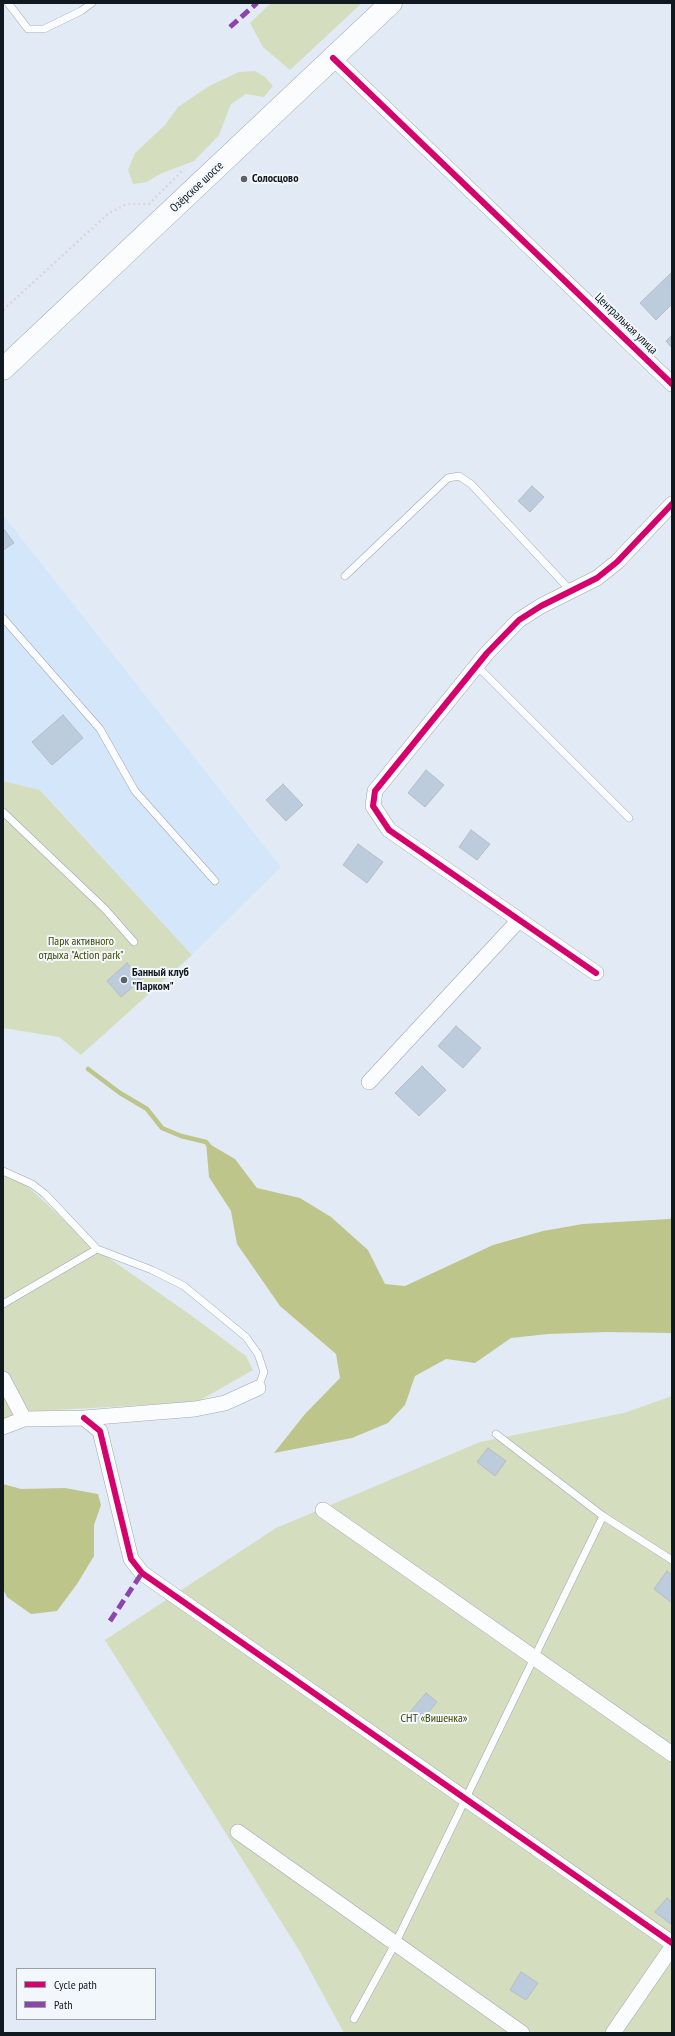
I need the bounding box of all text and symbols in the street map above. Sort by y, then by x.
street label: Озёрское шоссе [167,159,227,215]
place label: Солосцово [252,172,298,186]
marker: Солосцово [239,174,249,184]
street label: Центральная улица [592,290,660,358]
park label: Парк активного отдыха "Action park" [38,935,124,963]
place label: Банный клуб "Парком" [132,966,189,994]
marker: Банный клуб "Парком" [119,975,129,985]
park label: СНТ «Вишенка» [401,1712,467,1726]
legend [16,1968,156,2020]
text: Cycle path [54,1977,97,1992]
text: Path [54,1997,72,2012]

